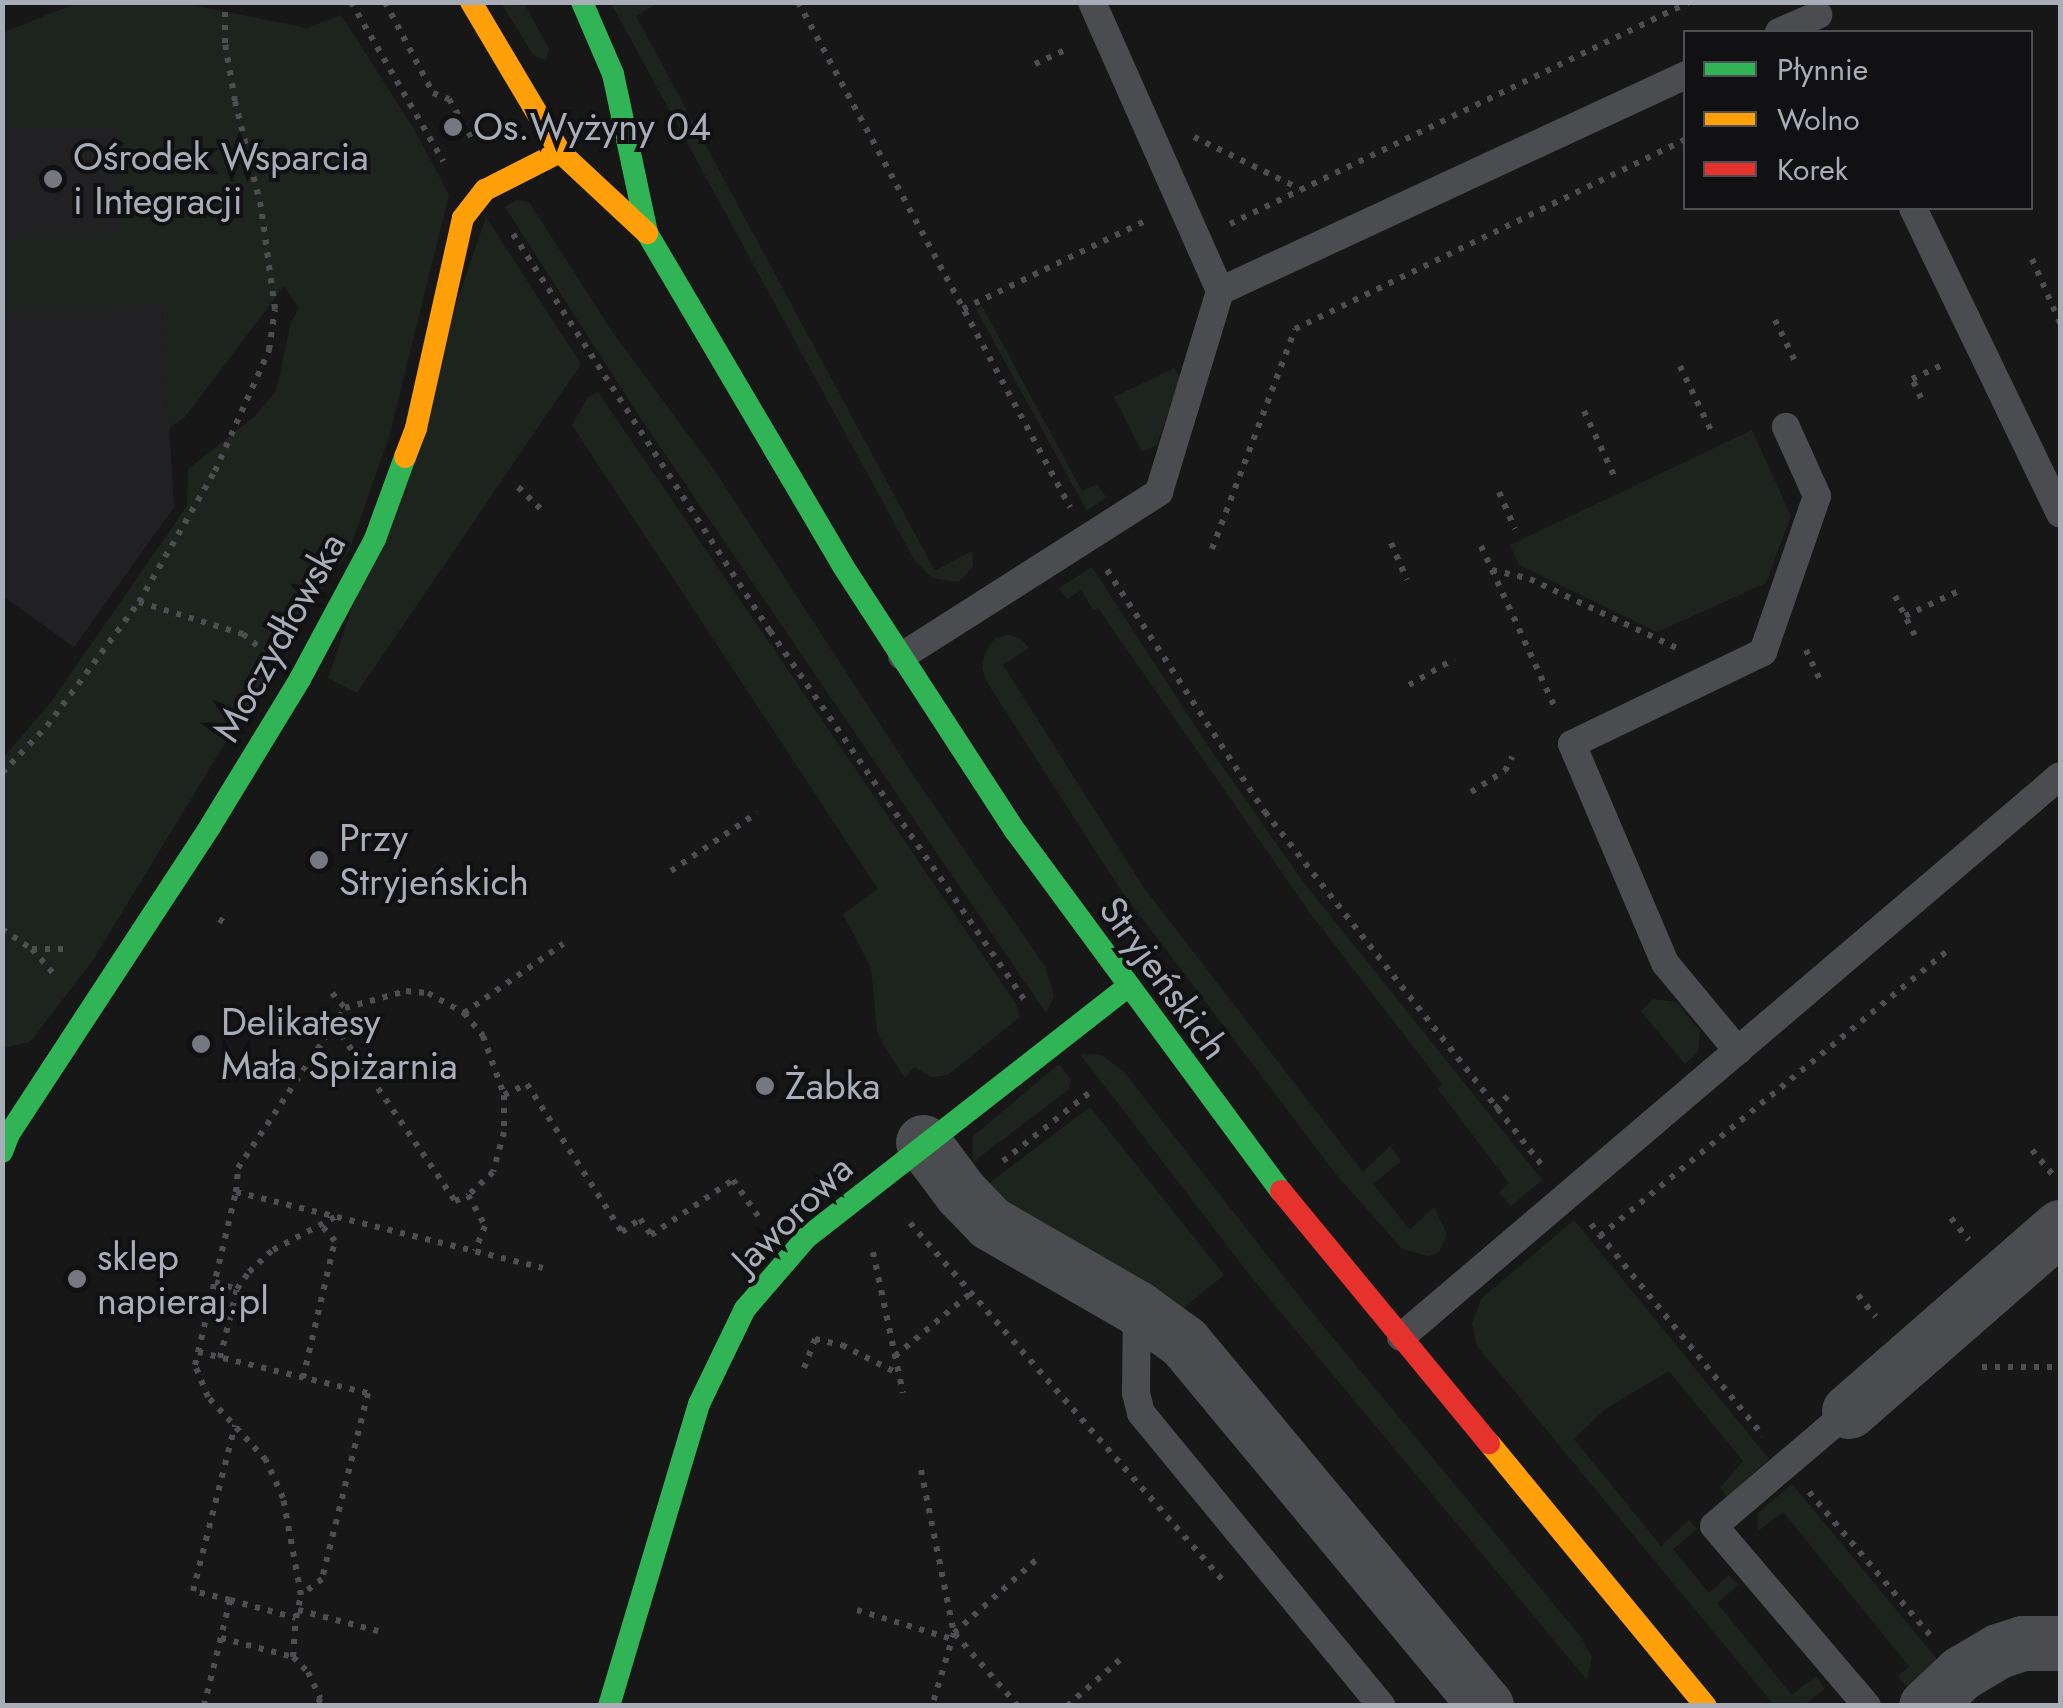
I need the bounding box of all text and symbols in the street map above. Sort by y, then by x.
legend [1683,30,2033,210]
text: Płynnie [1777,48,1868,91]
text: Wolno [1777,98,1860,141]
place label: Os.Wyżyny 04 [473,104,711,150]
marker: Os.Wyżyny 04 [442,116,464,138]
place label: Ośrodek Wsparcia i Integracji [73,134,369,223]
text: Korek [1777,148,1848,191]
marker: Ośrodek Wsparcia i Integracji [42,168,64,190]
street label: Moczydłowska [203,525,355,749]
place label: Przy Stryjeńskich [339,815,529,904]
marker: Przy Stryjeńskich [308,849,330,871]
street label: Stryjeńskich [1090,888,1238,1068]
place label: Delikatesy Mała Spiżarnia [221,999,458,1088]
marker: Delikatesy Mała Spiżarnia [190,1033,212,1055]
place label: Żabka [785,1063,881,1109]
marker: Żabka [754,1075,776,1097]
street label: Jaworowa [722,1146,862,1282]
place label: sklep napieraj.pl [97,1234,269,1324]
marker: sklep napieraj.pl [66,1268,88,1290]

